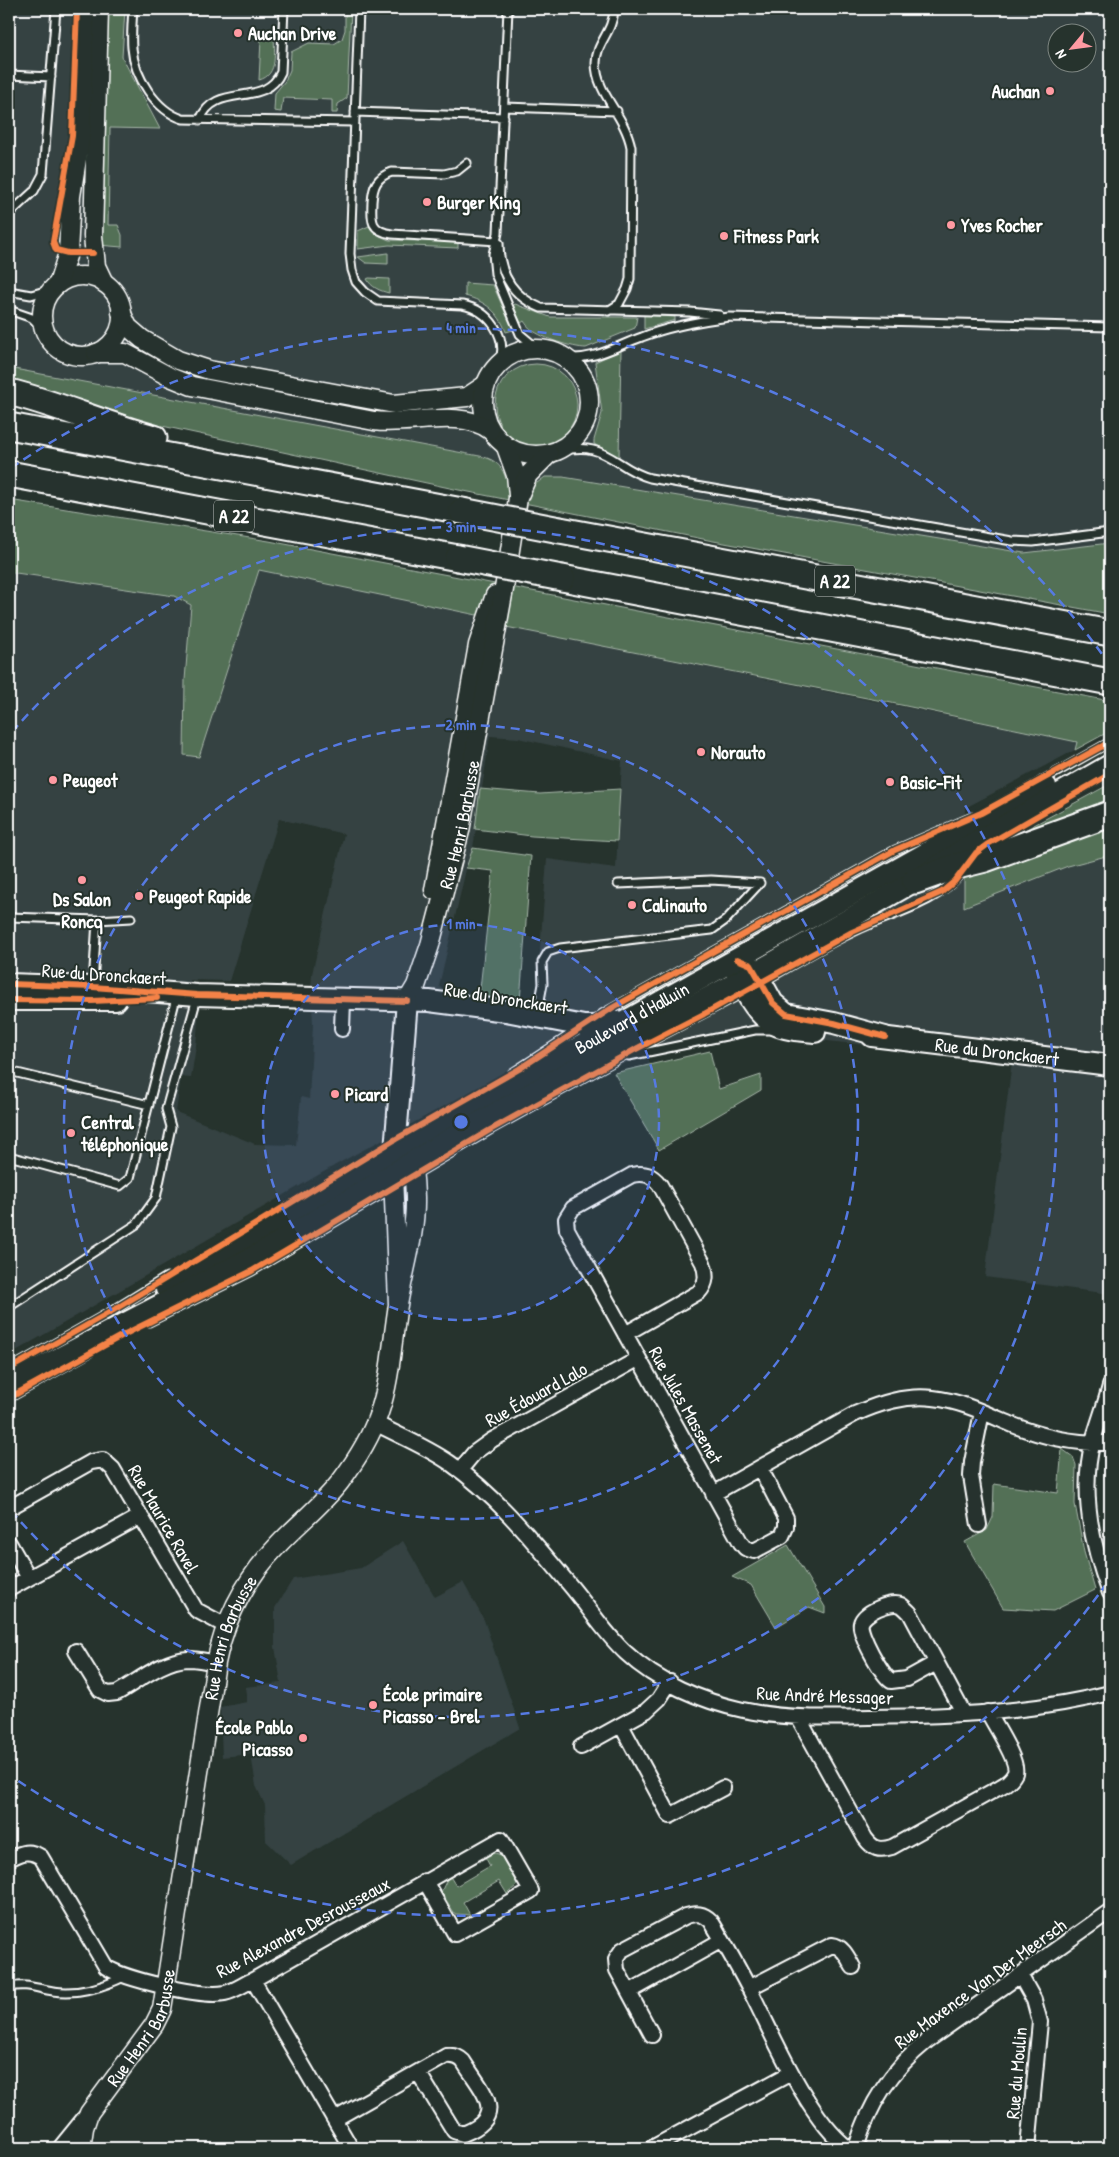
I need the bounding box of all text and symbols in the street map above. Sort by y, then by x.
place label: Auchan Drive [248,20,337,46]
north arrow [1046,22,1096,72]
marker: Auchan Drive [232,27,244,39]
text: N [1050,46,1070,62]
place label: Auchan [992,78,1040,104]
marker: Auchan [1044,85,1056,97]
place label: Burger King [437,189,521,216]
marker: Burger King [421,196,433,208]
place label: Yves Rocher [961,212,1043,238]
marker: Yves Rocher [945,219,957,231]
place label: Fitness Park [733,223,819,249]
marker: Fitness Park [718,230,730,242]
text: 4 min [446,317,476,338]
road number: A 22 [214,501,254,532]
text: 3 min [446,516,476,537]
road number: A 22 [815,566,855,596]
text: 2 min [446,714,477,735]
place label: Norauto [711,739,766,765]
marker: Norauto [695,746,707,758]
street label: Rue Henri Barbusse [432,757,486,892]
place label: Peugeot [63,767,119,794]
place label: Basic-Fit [900,769,963,795]
marker: Peugeot [47,774,59,786]
marker: Basic-Fit [884,776,896,788]
marker: Ds Salon Roncq [76,874,88,886]
place label: Peugeot Rapide [149,883,252,910]
place label: Ds Salon Roncq [53,886,111,935]
marker: Peugeot Rapide [133,890,145,902]
place label: Calinauto [642,892,707,918]
marker: Calinauto [626,899,638,911]
text: 1 min [446,913,476,934]
street label: Rue du Dronckaert [41,957,167,991]
street label: Rue du Dronckaert [443,975,570,1021]
street label: Boulevard d'Halluin [570,975,694,1060]
street label: Rue du Dronckaert [934,1031,1061,1072]
place label: Picard [345,1081,389,1107]
marker: Picard [329,1088,341,1100]
place label: Central téléphonique [80,1109,169,1158]
centre of rings [452,1113,470,1131]
marker: Central téléphonique [65,1127,77,1139]
street label: Rue Jules Massenet [643,1342,729,1469]
street label: Rue Édouard Lalo [480,1355,592,1433]
street label: Rue Maurice Ravel [122,1460,206,1579]
street label: Rue Henri Barbusse [197,1569,263,1702]
street label: Rue André Messager [756,1680,895,1710]
place label: École primaire Picasso - Brel [383,1681,483,1729]
marker: École primaire Picasso - Brel [367,1699,379,1711]
place label: École Pablo Picasso [215,1714,293,1762]
marker: École Pablo Picasso [297,1732,309,1744]
street label: Rue Alexandre Desrousseaux [211,1870,395,1984]
street label: Rue Maxence Van Der Meersch [889,1912,1071,2054]
street label: Rue Henri Barbusse [100,1967,181,2092]
street label: Rue du Moulin [999,2026,1033,2120]

